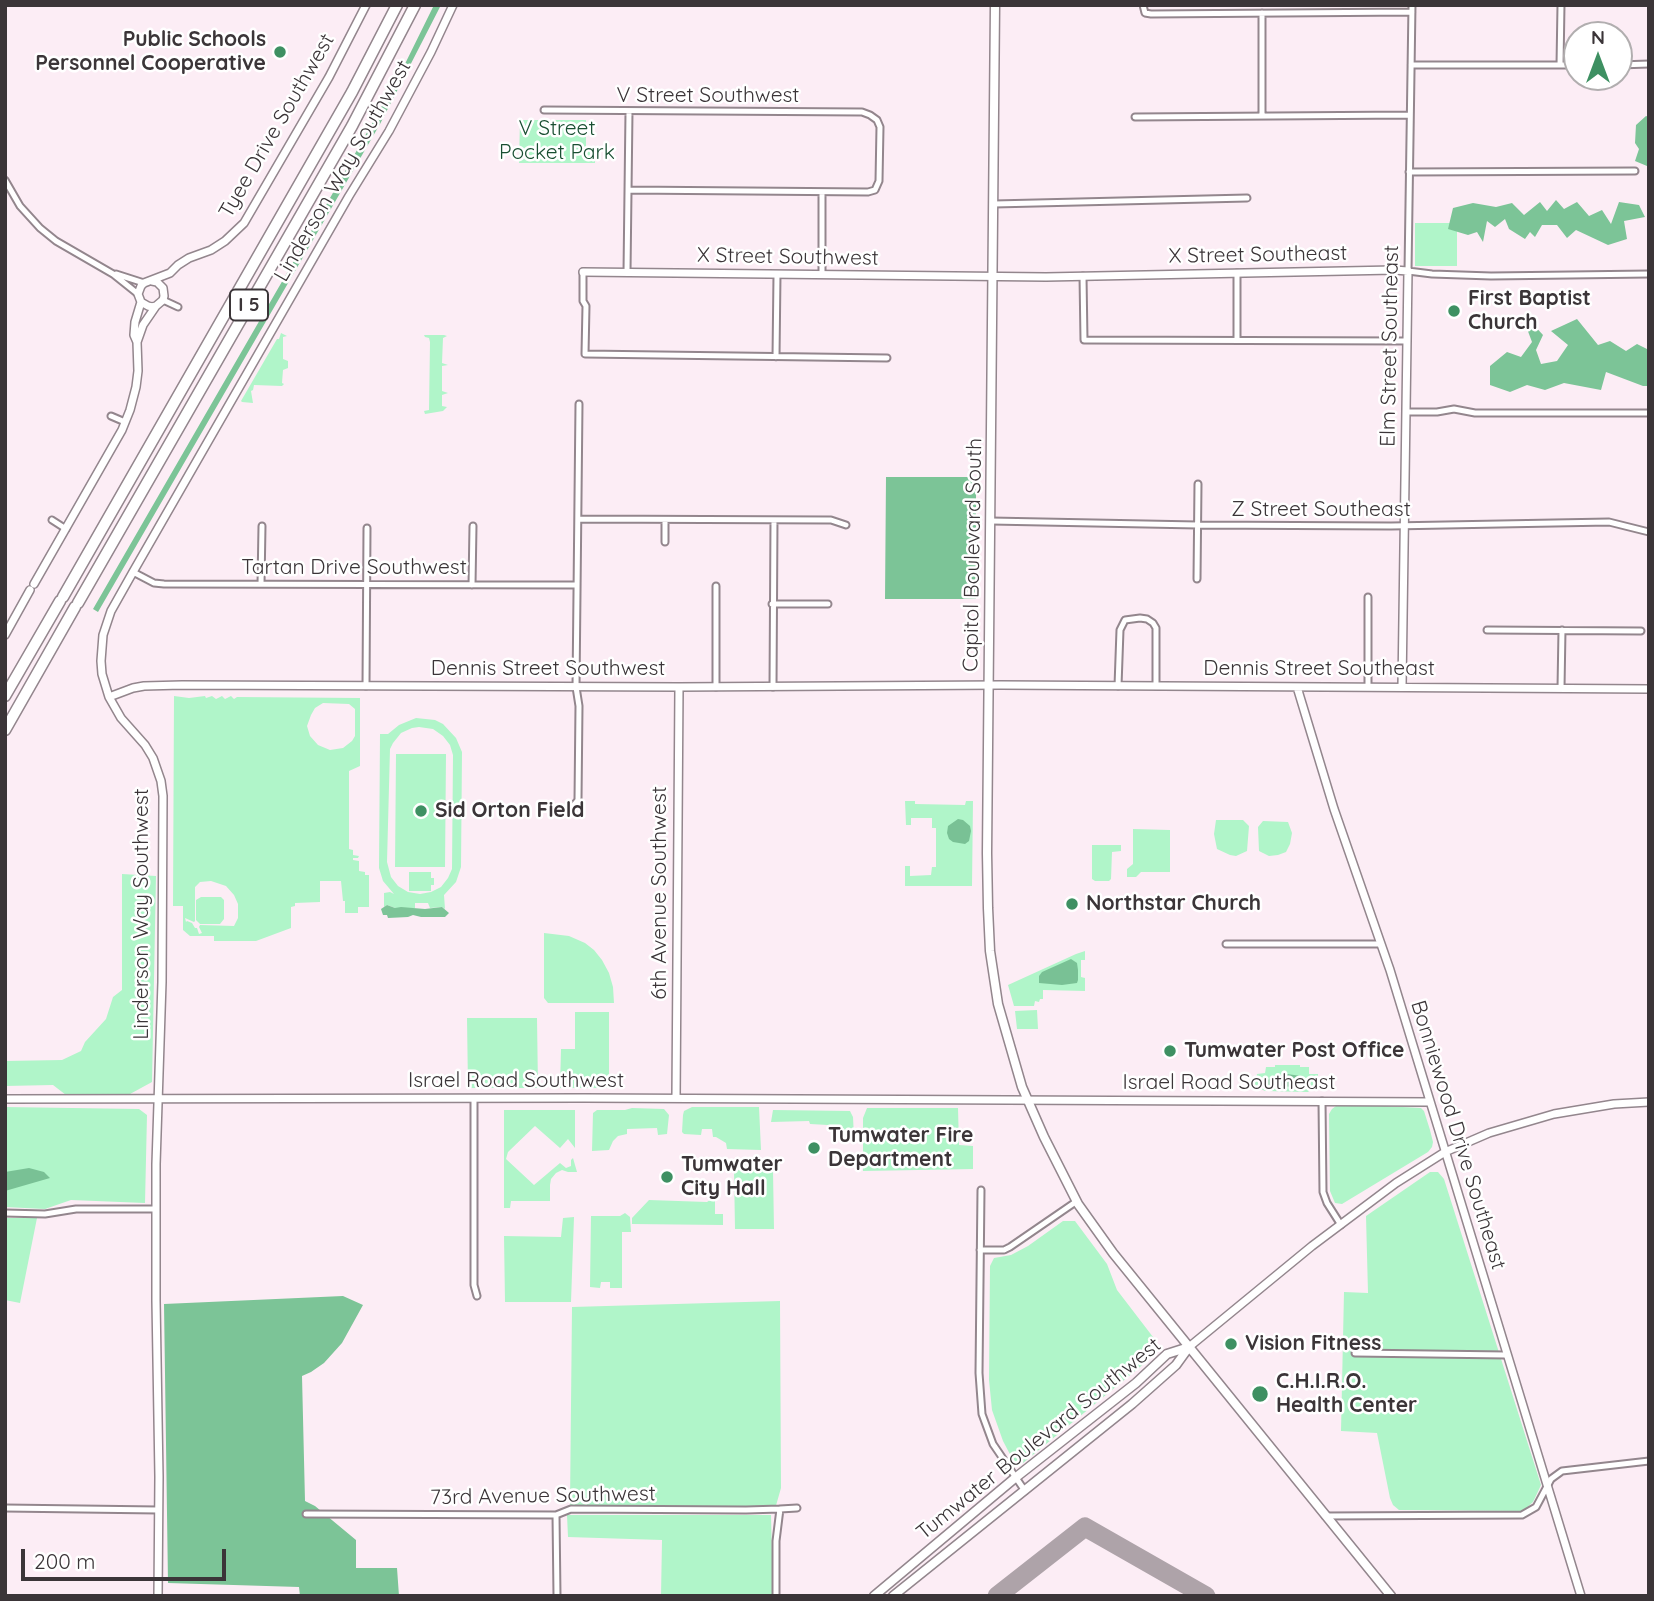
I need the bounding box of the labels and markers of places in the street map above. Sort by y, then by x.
place label: Public Schools Personnel Cooperative [35,27,266,77]
marker: Public Schools Personnel Cooperative [272,44,288,60]
place label: First Baptist Church [1468,286,1591,336]
marker: First Baptist Church [1446,303,1462,319]
place label: Sid Orton Field [435,798,584,824]
marker: Sid Orton Field [413,803,429,819]
place label: Northstar Church [1086,891,1261,917]
marker: Northstar Church [1064,896,1080,912]
place label: Tumwater Post Office [1184,1038,1404,1064]
marker: Tumwater Post Office [1162,1043,1178,1059]
place label: Tumwater Fire Department [828,1123,973,1173]
marker: Tumwater Fire Department [806,1140,822,1156]
place label: Tumwater City Hall [681,1152,783,1202]
marker: Tumwater City Hall [659,1169,675,1185]
place label: Vision Fitness [1245,1331,1381,1357]
marker: Vision Fitness [1223,1336,1239,1352]
place label: C.H.I.R.O. Health Center [1276,1369,1417,1419]
marker: C.H.I.R.O. Health Center [1250,1384,1270,1404]

